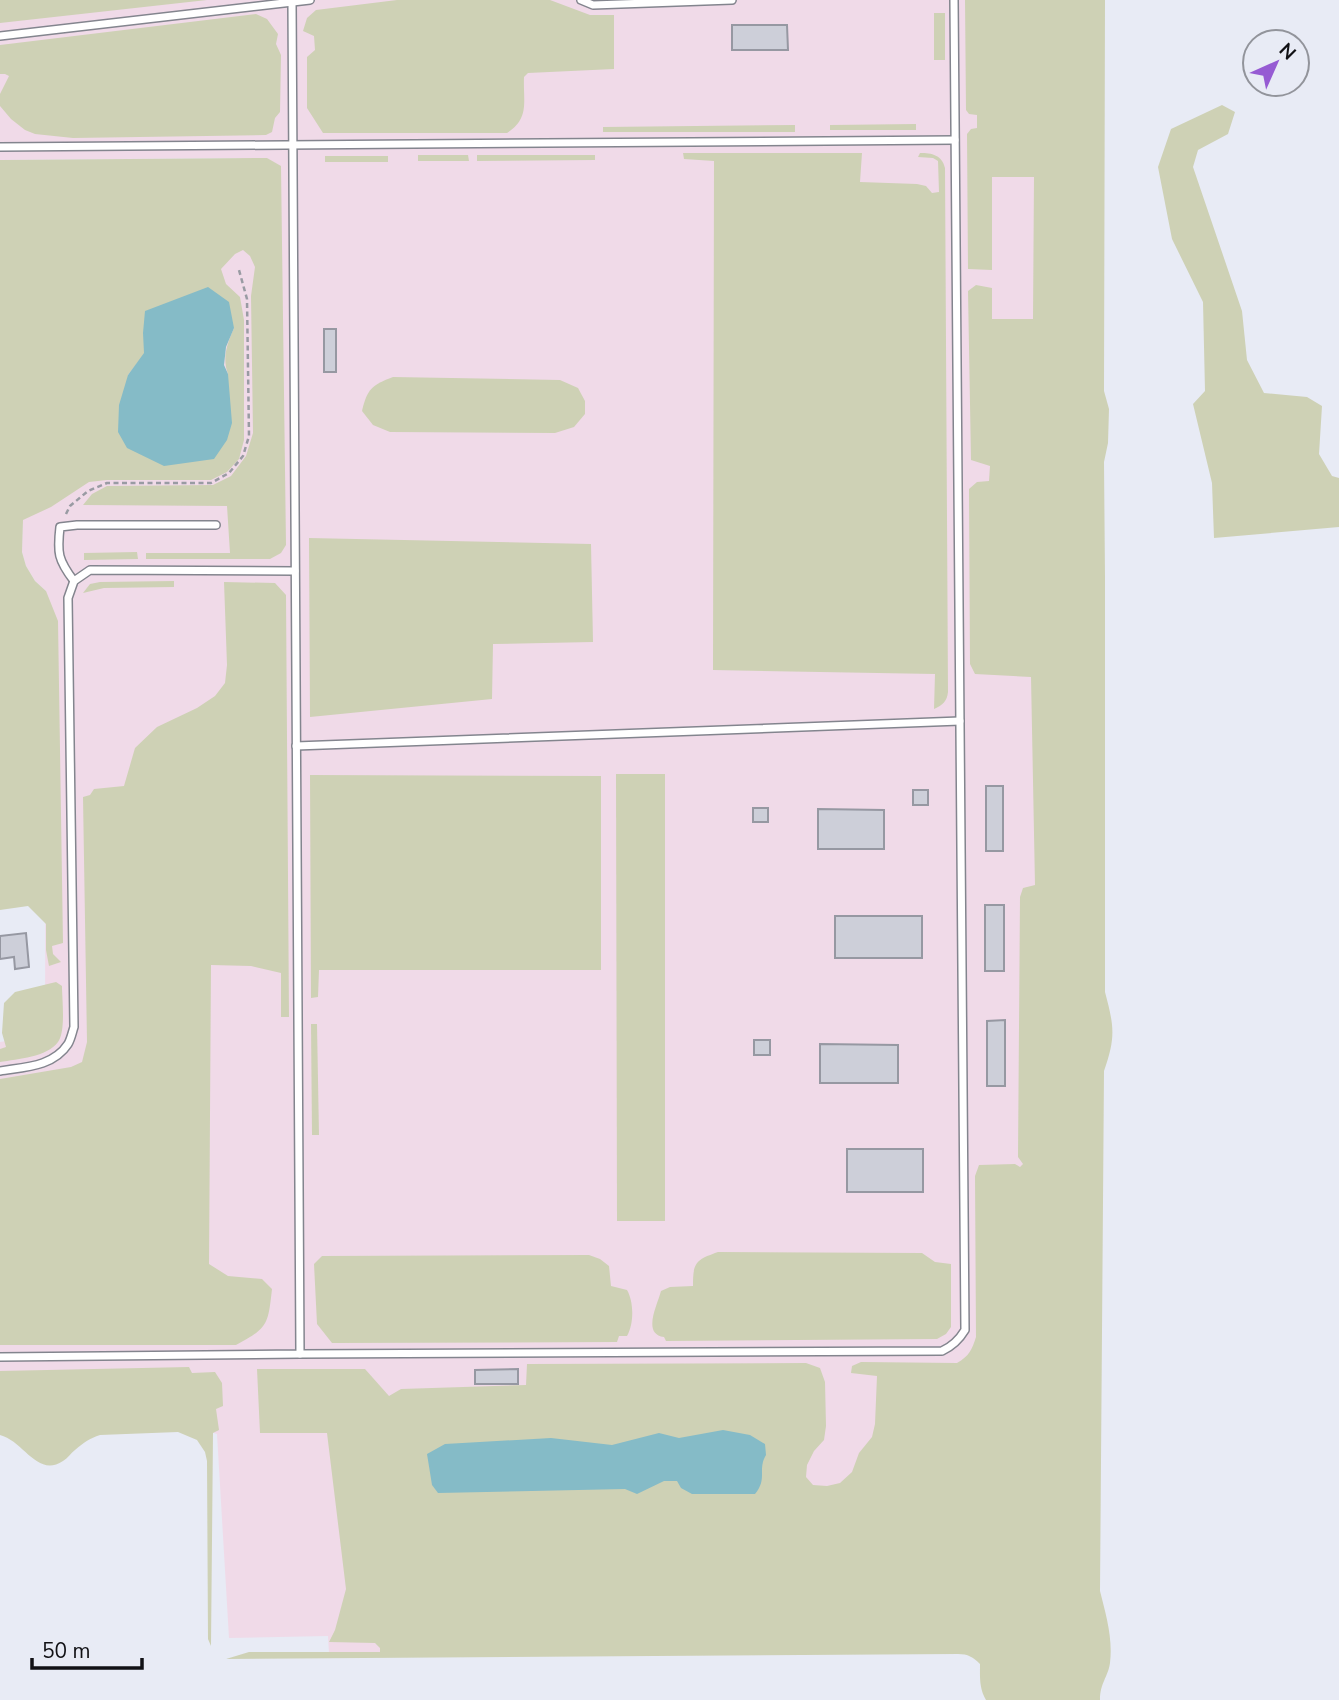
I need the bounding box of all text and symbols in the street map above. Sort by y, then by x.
north arrow [1241,28,1311,98]
text: N [1273,37,1302,66]
scale bar [32,1626,142,1670]
text: 50 m [42,1637,91,1665]

